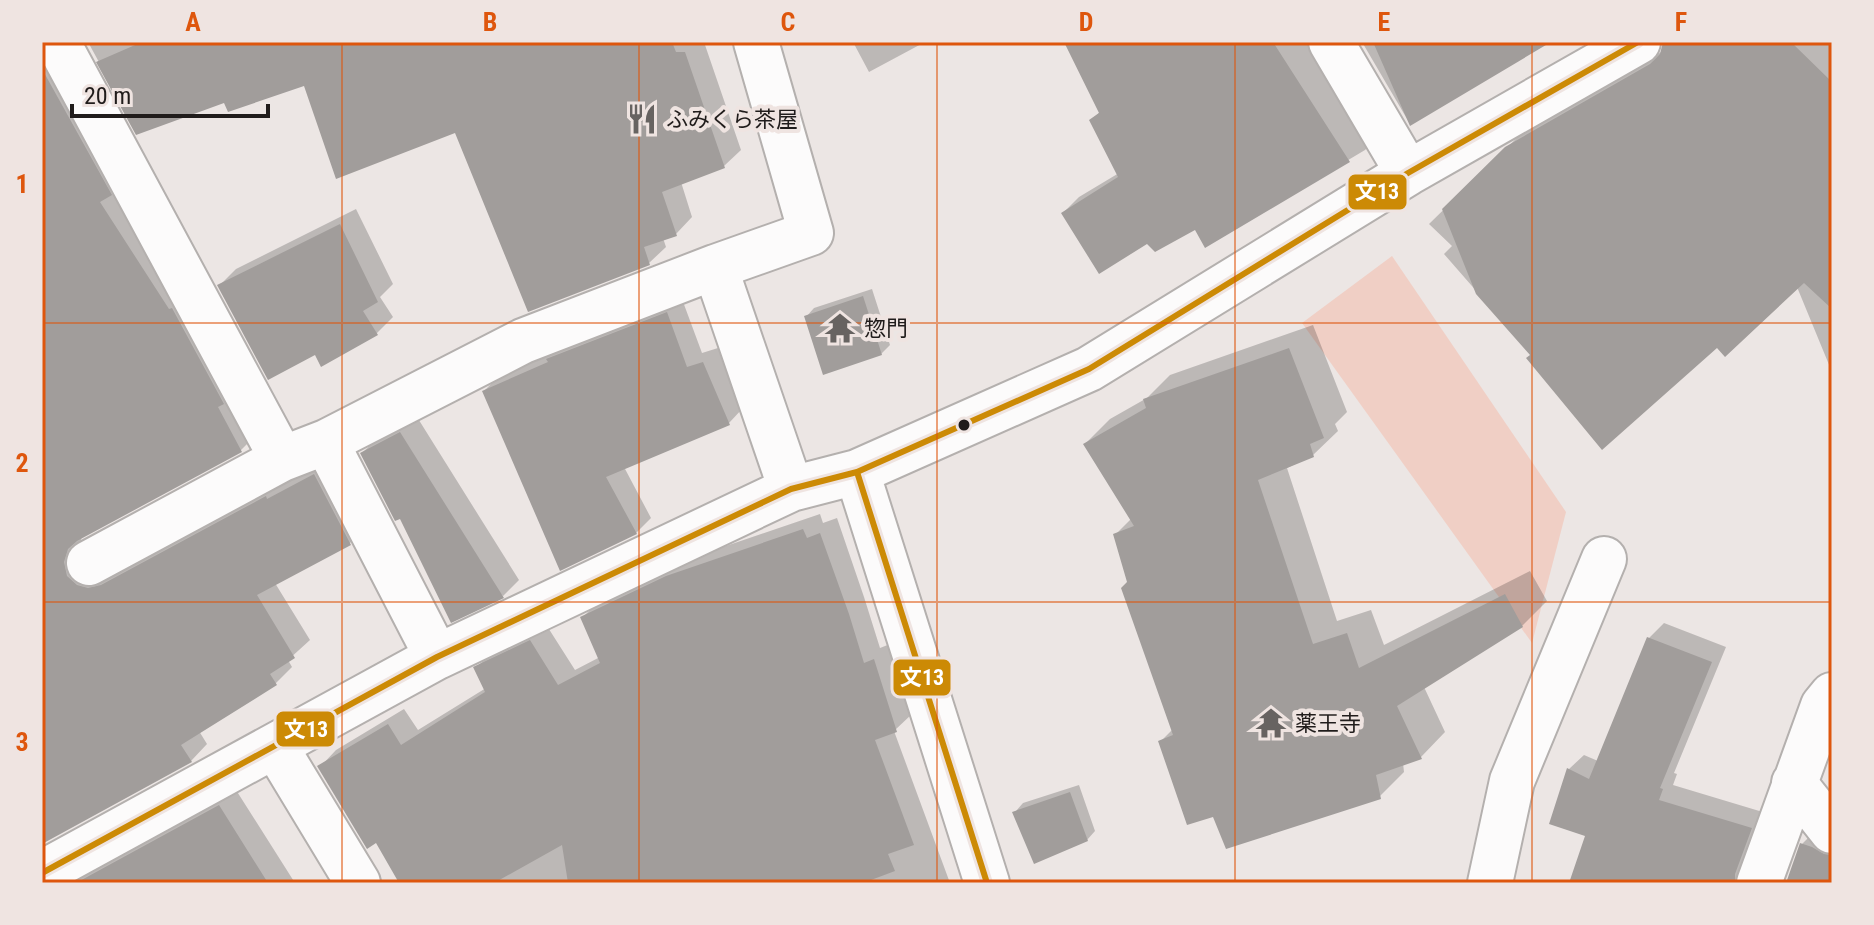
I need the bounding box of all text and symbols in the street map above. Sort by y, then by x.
text: A [185,7,201,37]
text: B [483,7,497,37]
text: C [781,7,796,37]
text: D [1079,7,1093,37]
text: E [1378,7,1391,37]
text: F [1675,7,1687,37]
scale bar [72,68,268,118]
text: 20 m [84,82,131,110]
restaurant icon: ふみくら茶屋 [625,102,659,136]
place label: ふみくら茶屋 [666,107,798,132]
text: 1 [15,169,29,199]
line badge: 文13 [1347,173,1408,211]
text: 文13 [1355,179,1399,204]
temple icon: 惣門 [823,311,857,345]
place label: 惣門 [864,316,908,341]
unlabelled marker [956,417,972,433]
text: 2 [15,448,29,478]
line badge: 文13 [892,658,952,697]
text: 文13 [900,665,944,690]
temple icon: 薬王寺 [1254,706,1288,740]
line badge: 文13 [275,710,336,748]
place label: 薬王寺 [1295,711,1361,736]
text: 文13 [284,717,328,742]
text: 3 [15,727,29,757]

